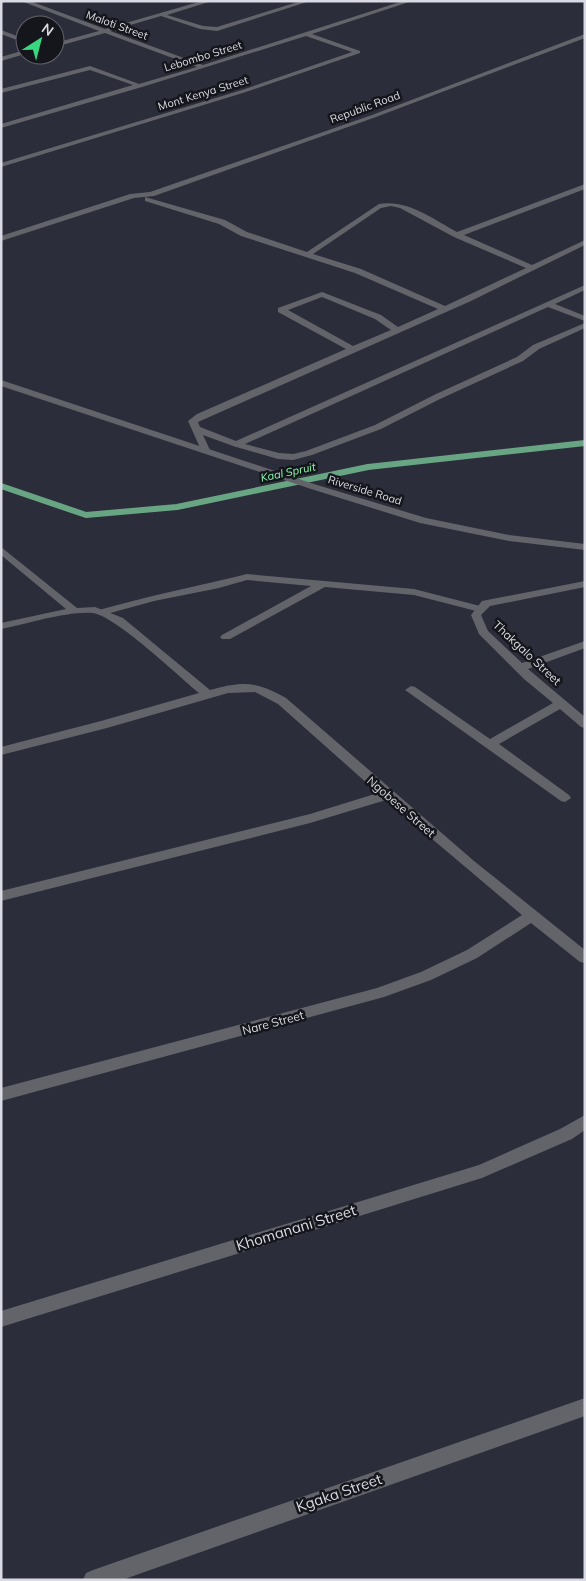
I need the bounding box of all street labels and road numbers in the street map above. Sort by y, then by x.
street label: Maloti Street [84,7,150,43]
street label: Lebombo Street [162,37,244,74]
street label: Mont Kenya Street [156,73,250,113]
street label: Republic Road [328,88,402,126]
street label: Riverside Road [326,472,404,508]
street label: Thakgalo Street [490,617,565,688]
street label: Ngobese Street [364,773,439,840]
street label: Nare Street [240,1007,305,1038]
street label: Khomanani Street [234,1200,358,1255]
street label: Kgaka Street [293,1469,384,1516]

